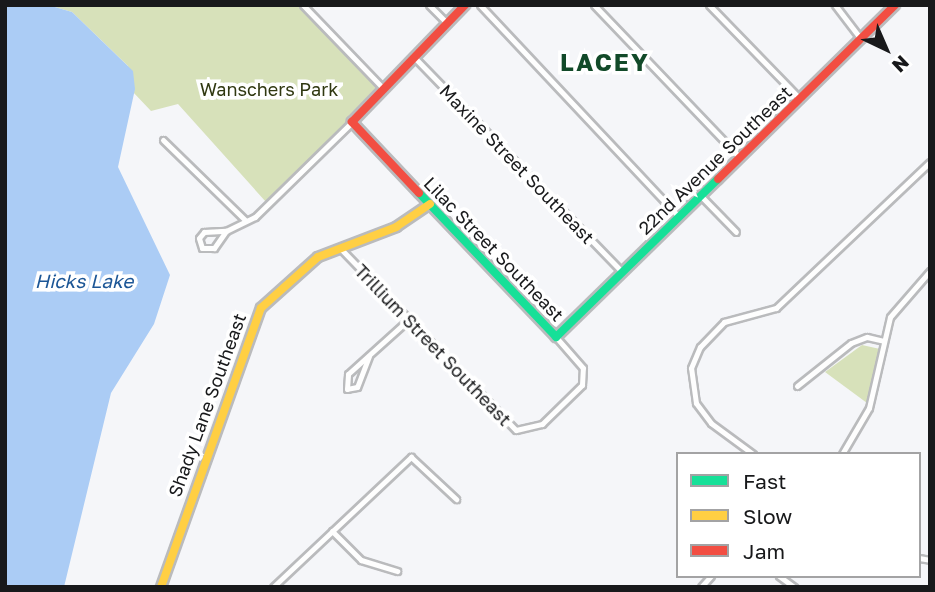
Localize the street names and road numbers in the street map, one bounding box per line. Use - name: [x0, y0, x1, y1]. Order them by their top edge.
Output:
- street label: Maxine Street Southeast: [435, 80, 599, 248]
- street label: 22nd Avenue Southeast: [634, 81, 796, 239]
- street label: Lilac Street Southeast: [420, 172, 568, 326]
- street label: Trillium Street Southeast: [350, 260, 516, 430]
- street label: Shady Lane Southeast: [164, 310, 250, 500]

